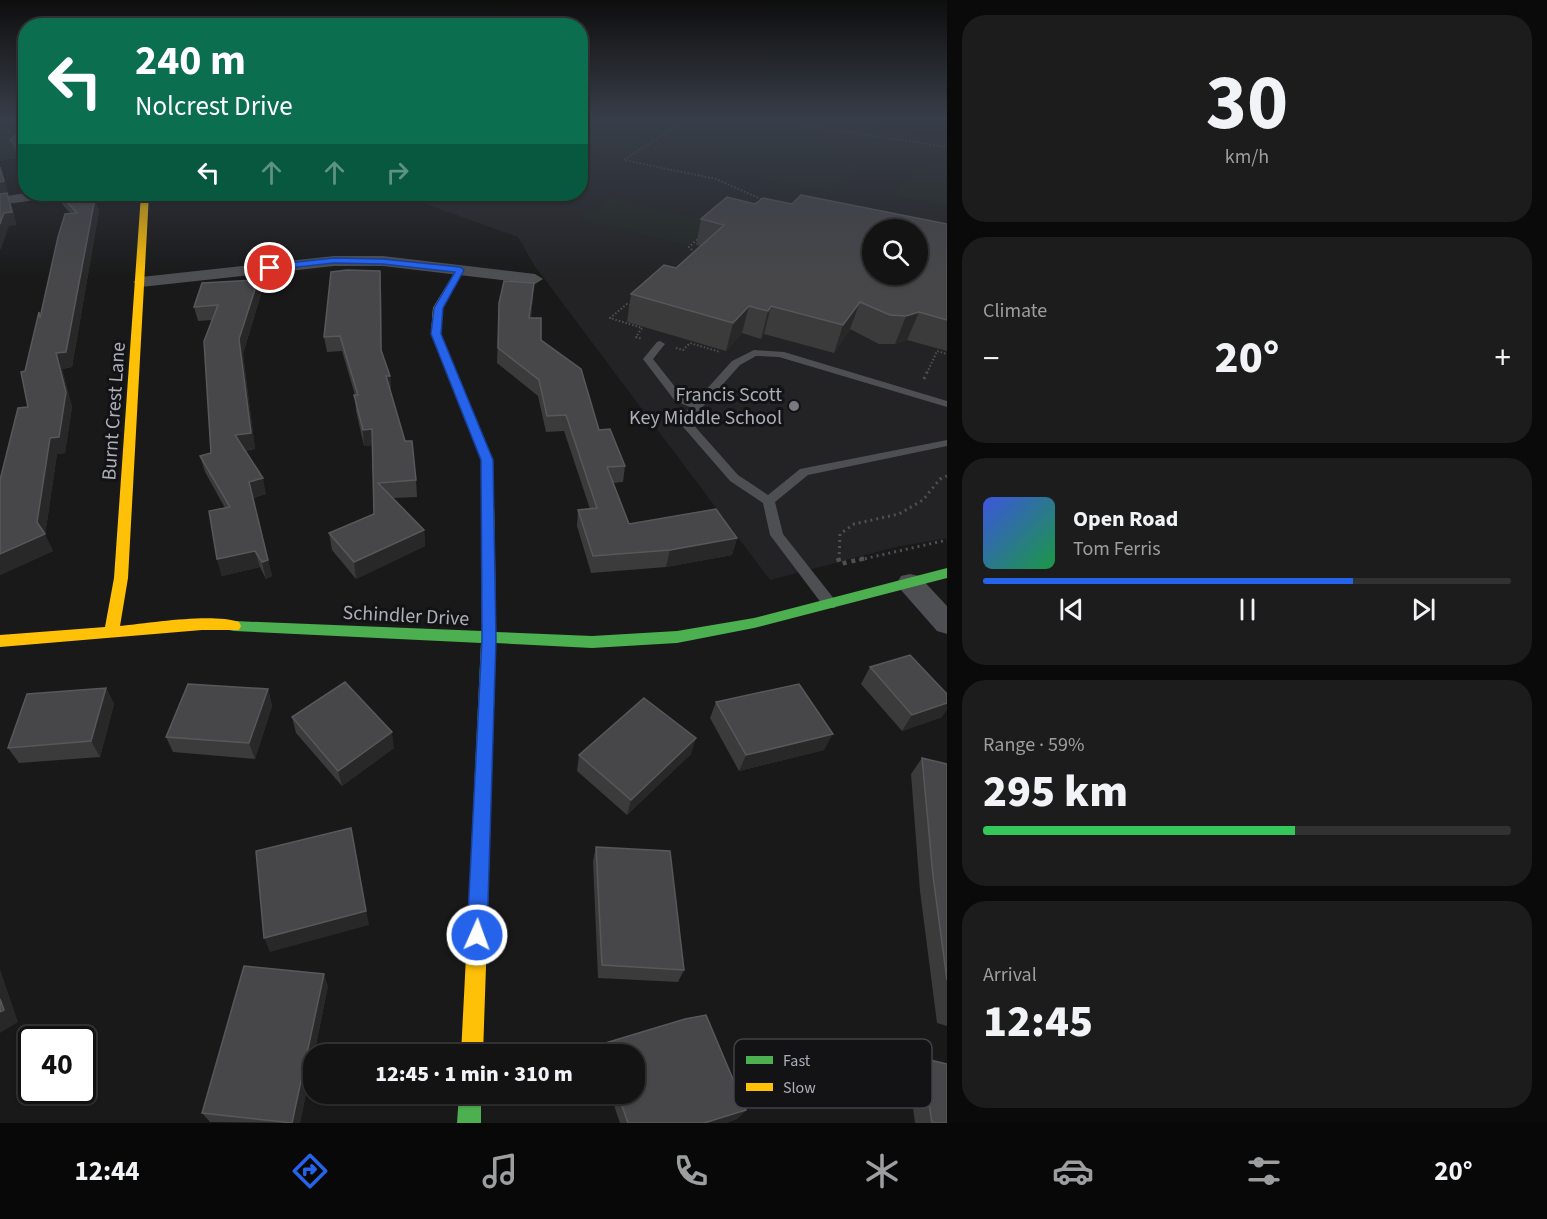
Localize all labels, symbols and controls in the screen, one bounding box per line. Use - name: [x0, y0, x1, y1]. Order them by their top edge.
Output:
- text: 240 m: [135, 31, 246, 91]
- icon: left: [36, 42, 114, 120]
- text: 30: [1206, 48, 1288, 159]
- text: Nolcrest Drive: [135, 87, 293, 126]
- text: km/h: [1225, 143, 1269, 171]
- icon: left: [192, 156, 225, 189]
- icon: ahead: [255, 156, 288, 189]
- icon: ahead: [318, 156, 351, 189]
- icon: right: [381, 156, 414, 189]
- map controls: [862, 219, 928, 285]
- button: search: [862, 219, 928, 285]
- pin: [244, 242, 295, 293]
- icon: arrive: [253, 251, 286, 284]
- text: Climate: [983, 297, 1047, 325]
- text: 20°: [1215, 326, 1279, 390]
- text: −: [983, 335, 999, 382]
- text: +: [1495, 335, 1511, 382]
- street label: Burnt Crest Lane: [95, 341, 133, 481]
- place label: Francis Scott Key Middle School: [629, 381, 782, 432]
- marker: Francis Scott Key Middle School: [787, 399, 801, 413]
- text: Open Road: [1073, 503, 1178, 535]
- text: Tom Ferris: [1073, 535, 1161, 563]
- icon: previous: [1055, 593, 1088, 626]
- icon: pause: [1231, 593, 1264, 626]
- icon: next: [1407, 593, 1440, 626]
- street label: Schindler Drive: [342, 599, 470, 633]
- text: Range · 59%: [983, 731, 1084, 759]
- text: 295 km: [983, 760, 1128, 824]
- position arrow: [445, 903, 509, 967]
- text: Arrival: [983, 961, 1037, 989]
- text: 12:45: [983, 990, 1093, 1054]
- speed limit sign: 40: [18, 1026, 96, 1104]
- legend: [734, 1039, 932, 1108]
- text: Fast: [783, 1050, 811, 1072]
- text: 12:45 · 1 min · 310 m: [375, 1058, 573, 1090]
- text: Slow: [783, 1077, 816, 1099]
- icon: directions: [289, 1150, 331, 1192]
- icon: music: [479, 1150, 521, 1192]
- icon: phone: [670, 1150, 712, 1192]
- icon: climate: [861, 1150, 903, 1192]
- icon: car: [1052, 1150, 1094, 1192]
- icon: filters: [1243, 1150, 1285, 1192]
- text: 12:44: [74, 1152, 140, 1191]
- text: 20°: [1434, 1152, 1473, 1191]

